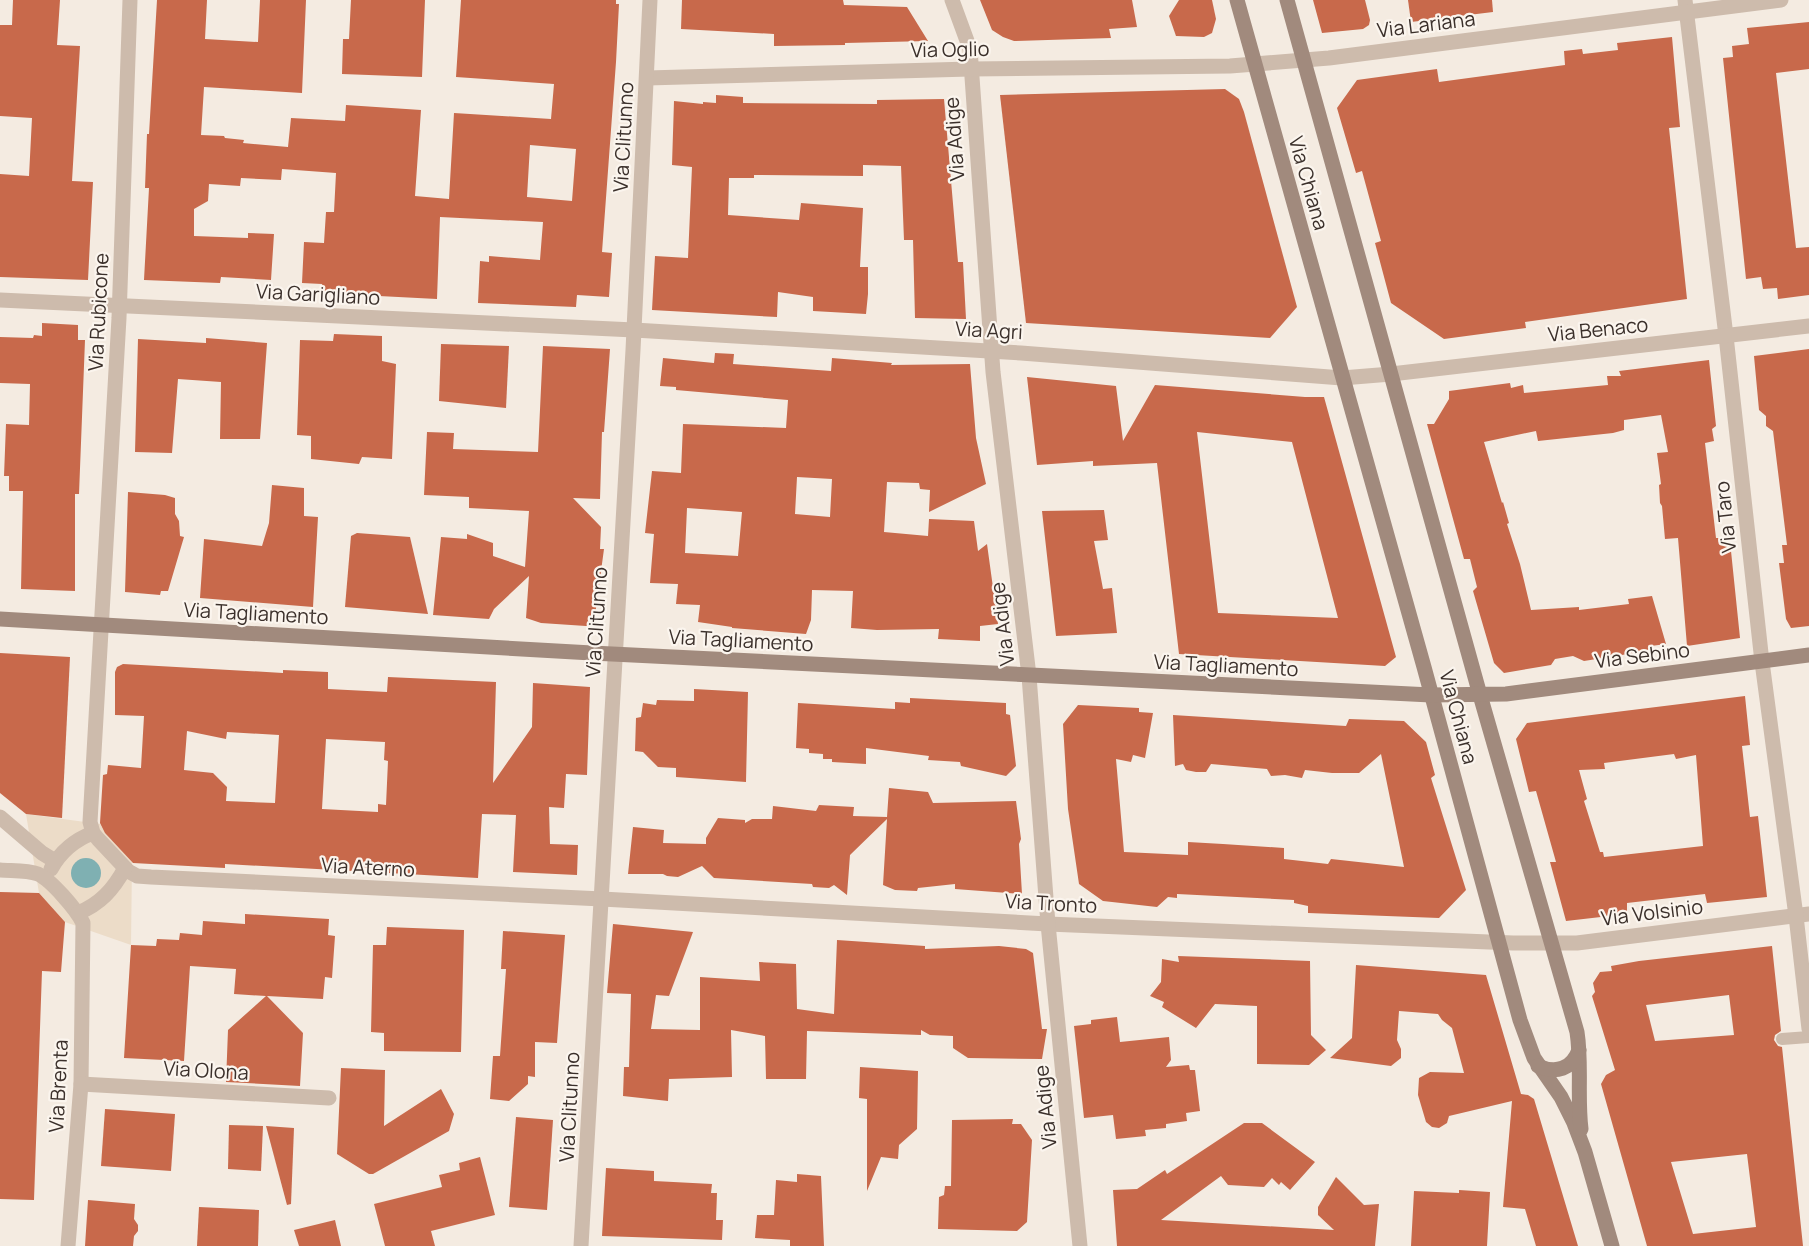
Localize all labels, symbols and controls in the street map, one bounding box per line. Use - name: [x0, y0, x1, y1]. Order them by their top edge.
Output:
- street label: Via Lariana: [1375, 5, 1477, 43]
- street label: Via Oglio: [910, 35, 990, 63]
- street label: Via Clitunno: [607, 81, 639, 193]
- street label: Via Adige: [938, 96, 970, 182]
- street label: Via Chiana: [1283, 133, 1335, 233]
- street label: Via Rubicone: [81, 252, 115, 372]
- street label: Via Garigliano: [255, 277, 381, 311]
- street label: Via Benaco: [1547, 310, 1650, 348]
- street label: Via Agri: [954, 315, 1024, 345]
- street label: Via Taro: [1708, 480, 1742, 554]
- street label: Via Clitunno: [579, 566, 613, 678]
- street label: Via Adige: [983, 581, 1021, 667]
- street label: Via Tagliamento: [183, 596, 329, 630]
- street label: Via Tagliamento: [668, 623, 814, 657]
- street label: Via Sebino: [1593, 636, 1691, 674]
- street label: Via Tagliamento: [1153, 648, 1299, 682]
- street label: Via Chiana: [1433, 667, 1485, 767]
- street label: Via Aterno: [320, 851, 416, 883]
- street label: Via Tronto: [1004, 887, 1098, 919]
- street label: Via Volsinio: [1600, 892, 1705, 932]
- street label: Via Brenta: [42, 1039, 74, 1133]
- street label: Via Clitunno: [553, 1051, 585, 1163]
- street label: Via Olona: [163, 1054, 249, 1086]
- street label: Via Adige: [1027, 1064, 1063, 1150]

